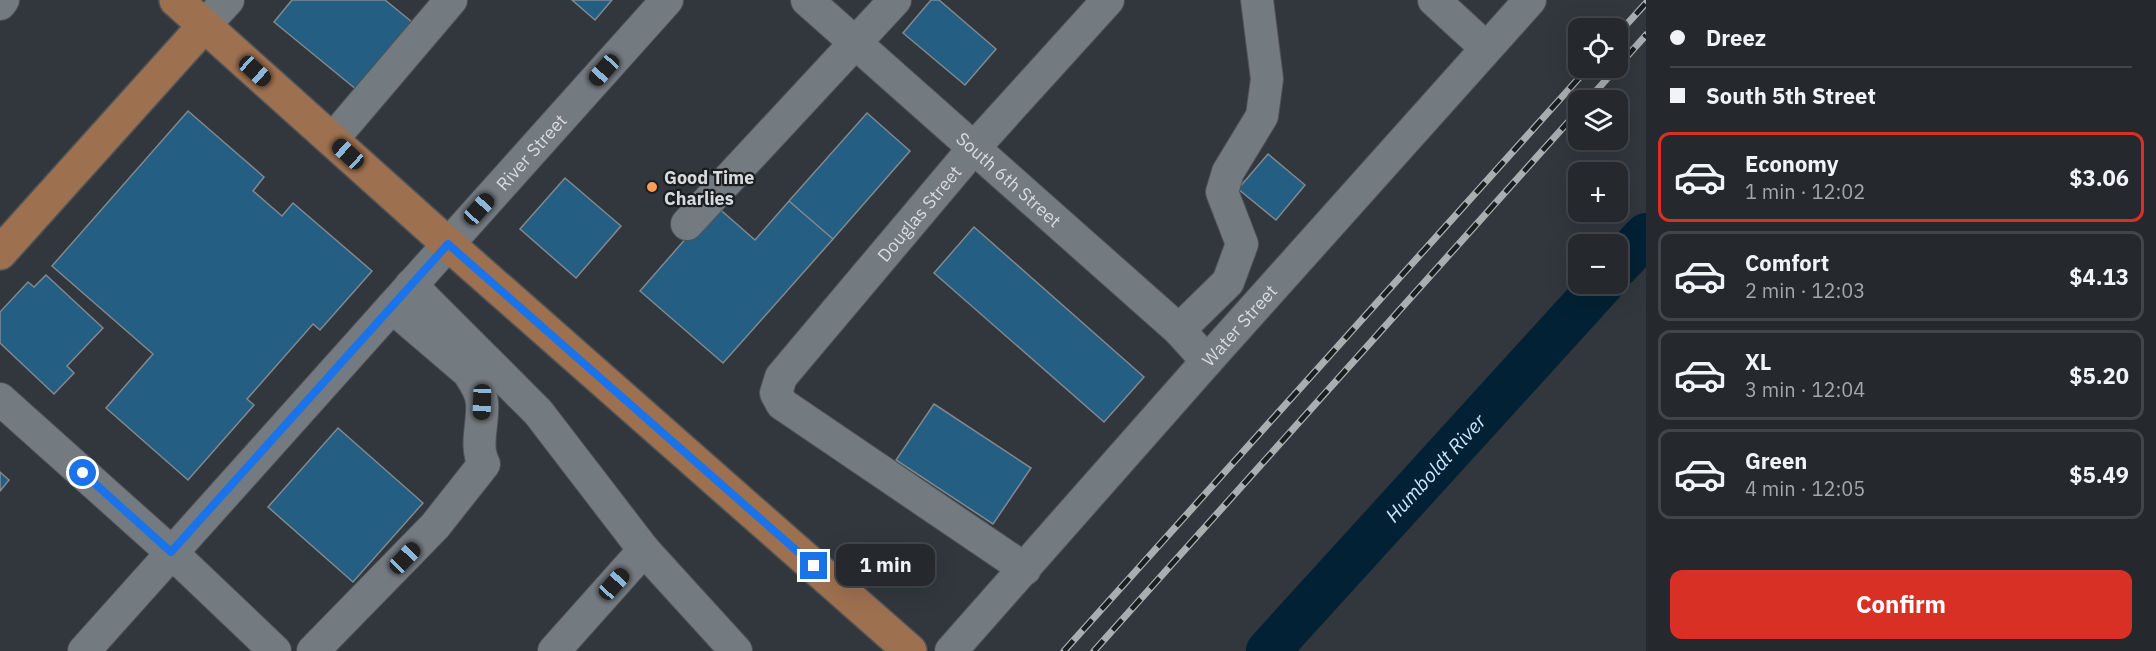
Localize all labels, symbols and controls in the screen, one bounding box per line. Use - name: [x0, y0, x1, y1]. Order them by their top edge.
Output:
- map controls: [1568, 18, 1628, 294]
- button: locate: [1568, 18, 1628, 78]
- text: Dreez: [1706, 23, 1766, 52]
- car: [585, 51, 623, 89]
- car: [236, 52, 274, 90]
- text: South 5th Street: [1706, 81, 1876, 110]
- button: layers: [1568, 90, 1628, 150]
- street label: River Street: [491, 109, 571, 195]
- street label: South 6th Street: [952, 127, 1066, 232]
- car: [329, 135, 367, 173]
- text: Economy: [1745, 149, 1839, 178]
- icon: car: [1673, 150, 1727, 204]
- street label: Douglas Street: [872, 160, 966, 266]
- button: +: [1568, 162, 1628, 222]
- text: $3.06: [2069, 163, 2129, 192]
- place label: Good Time Charlies: [664, 166, 754, 210]
- text: 1 min · 12:02: [1745, 178, 1865, 205]
- marker: Good Time Charlies: [645, 180, 659, 194]
- car: [460, 190, 498, 228]
- button: −: [1568, 234, 1628, 294]
- text: Comfort: [1745, 248, 1829, 277]
- icon: car: [1673, 249, 1727, 303]
- text: $4.13: [2069, 262, 2129, 291]
- text: 2 min · 12:03: [1745, 277, 1865, 304]
- street label: Water Street: [1197, 279, 1282, 371]
- text: XL: [1745, 347, 1771, 376]
- icon: car: [1673, 348, 1727, 402]
- text: $5.20: [2069, 361, 2129, 390]
- text: 3 min · 12:04: [1745, 376, 1865, 403]
- car: [472, 384, 492, 420]
- water label: Humboldt River: [1379, 407, 1492, 527]
- text: Green: [1745, 446, 1807, 475]
- icon: car: [1673, 447, 1727, 501]
- route start: [69, 459, 96, 486]
- text: $5.49: [2069, 460, 2129, 489]
- text: 4 min · 12:05: [1745, 475, 1865, 502]
- car: [386, 539, 424, 577]
- callout: 1 min: [835, 545, 934, 587]
- text: 1 min: [859, 551, 912, 578]
- route end: [800, 552, 827, 579]
- car: [595, 565, 633, 603]
- button: Confirm: [1670, 570, 2132, 639]

